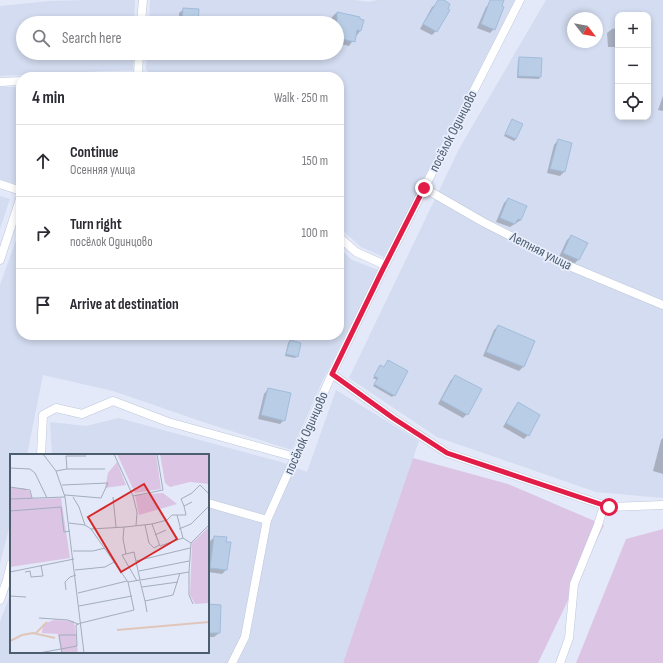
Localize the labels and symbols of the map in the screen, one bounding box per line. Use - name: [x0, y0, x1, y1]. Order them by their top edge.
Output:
- north arrow: [567, 12, 603, 48]
- street label: посёлок Одинцово: [425, 87, 481, 175]
- route end: [415, 179, 433, 197]
- street label: Летняя улица: [506, 228, 575, 274]
- street label: посёлок Одинцово: [280, 389, 332, 477]
- inset map: [10, 454, 209, 653]
- route start: [600, 498, 618, 516]

